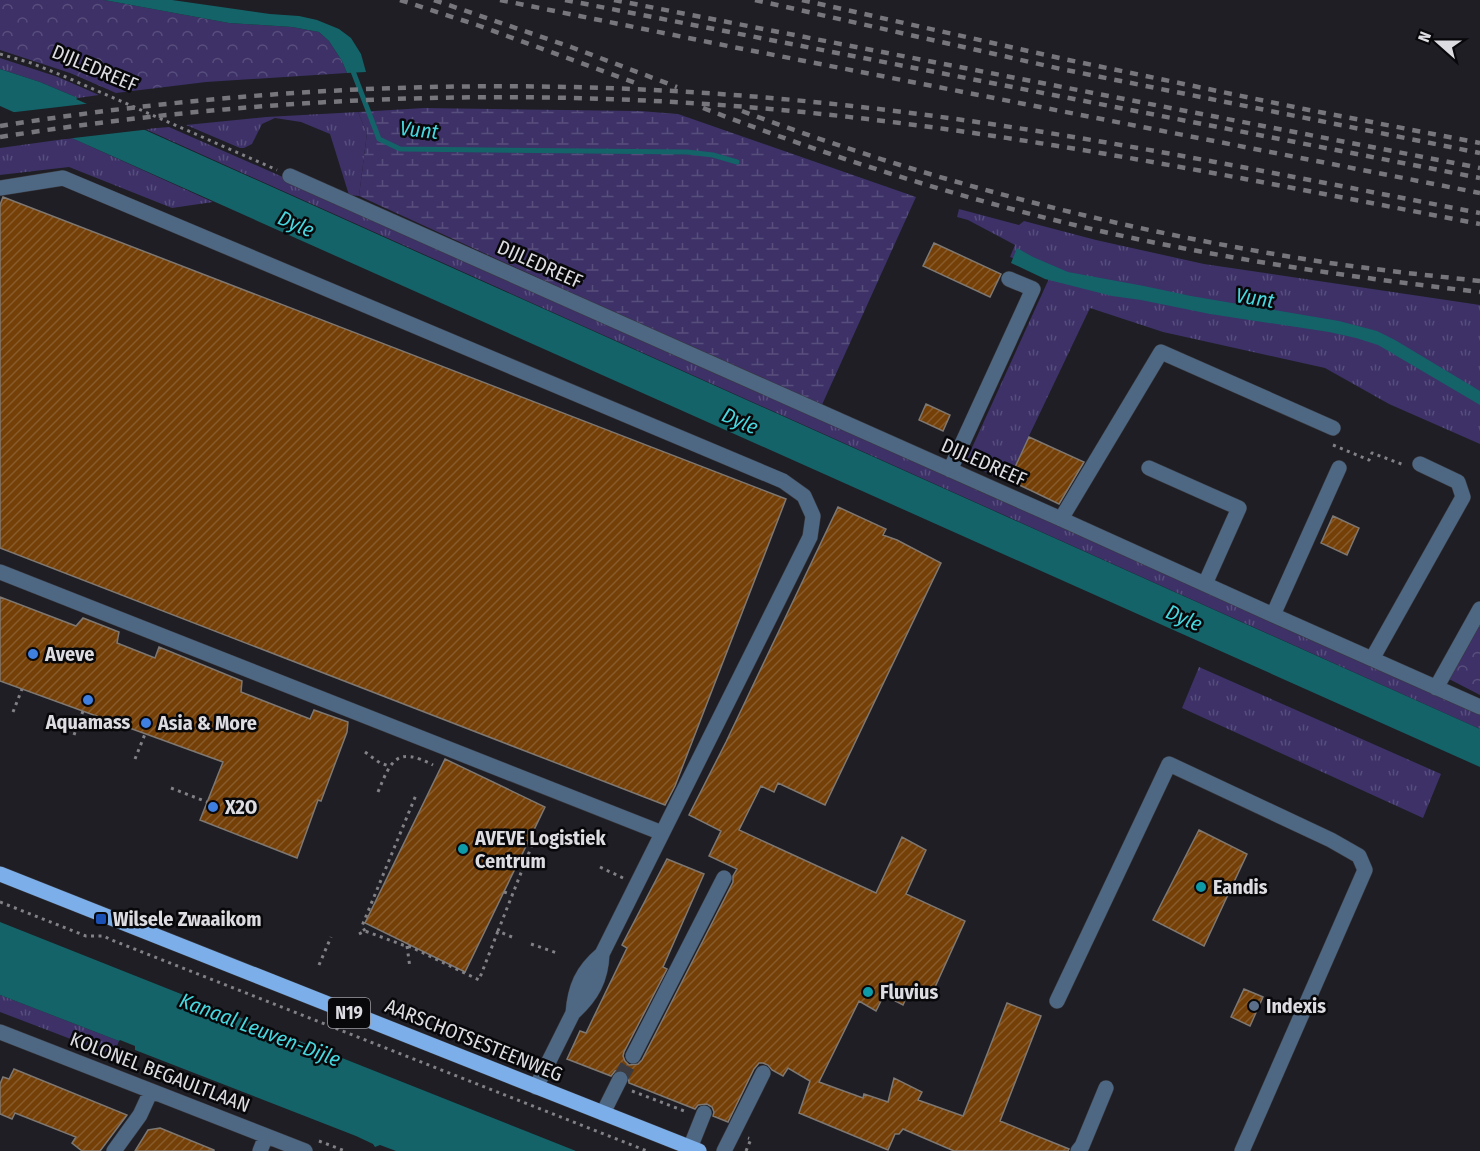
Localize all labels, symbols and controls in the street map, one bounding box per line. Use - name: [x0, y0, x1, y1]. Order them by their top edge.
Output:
- north arrow: [1408, 12, 1468, 72]
- text: N: [1414, 29, 1435, 45]
- street label: DIJLEDREEF: [49, 39, 142, 97]
- water label: Vunt: [398, 115, 440, 145]
- water label: Dyle: [274, 205, 318, 243]
- street label: DIJLEDREEF: [494, 235, 586, 293]
- water label: Vunt: [1234, 282, 1276, 314]
- water label: Dyle: [718, 402, 762, 440]
- street label: DIJLEDREEF: [938, 433, 1030, 491]
- water label: Dyle: [1162, 599, 1206, 637]
- place label: Aveve: [44, 642, 94, 666]
- marker: Aveve: [26, 647, 40, 661]
- marker: Aquamass: [81, 693, 95, 707]
- place label: Aquamass: [45, 710, 131, 734]
- place label: Asia & More: [157, 711, 257, 735]
- marker: Asia & More: [139, 716, 153, 730]
- place label: X2O: [224, 795, 257, 819]
- marker: X2O: [206, 800, 220, 814]
- place label: AVEVE Logistiek Centrum: [474, 826, 606, 873]
- marker: AVEVE Logistiek Centrum: [456, 842, 470, 856]
- place label: Eandis: [1213, 875, 1268, 899]
- marker: Eandis: [1194, 880, 1208, 894]
- place label: Wilsele Zwaaikom: [113, 907, 262, 931]
- marker: Wilsele Zwaaikom: [94, 912, 108, 926]
- place label: Fluvius: [880, 980, 938, 1004]
- marker: Fluvius: [861, 985, 875, 999]
- water label: Kanaal Leuven-Dijle: [176, 987, 344, 1073]
- street label: AARSCHOTSESTEENWEG: [382, 993, 566, 1087]
- place label: Indexis: [1266, 994, 1326, 1018]
- road number: N19: [328, 998, 370, 1028]
- marker: Indexis: [1247, 999, 1261, 1013]
- street label: KOLONEL BEGAULTLAAN: [67, 1027, 253, 1117]

